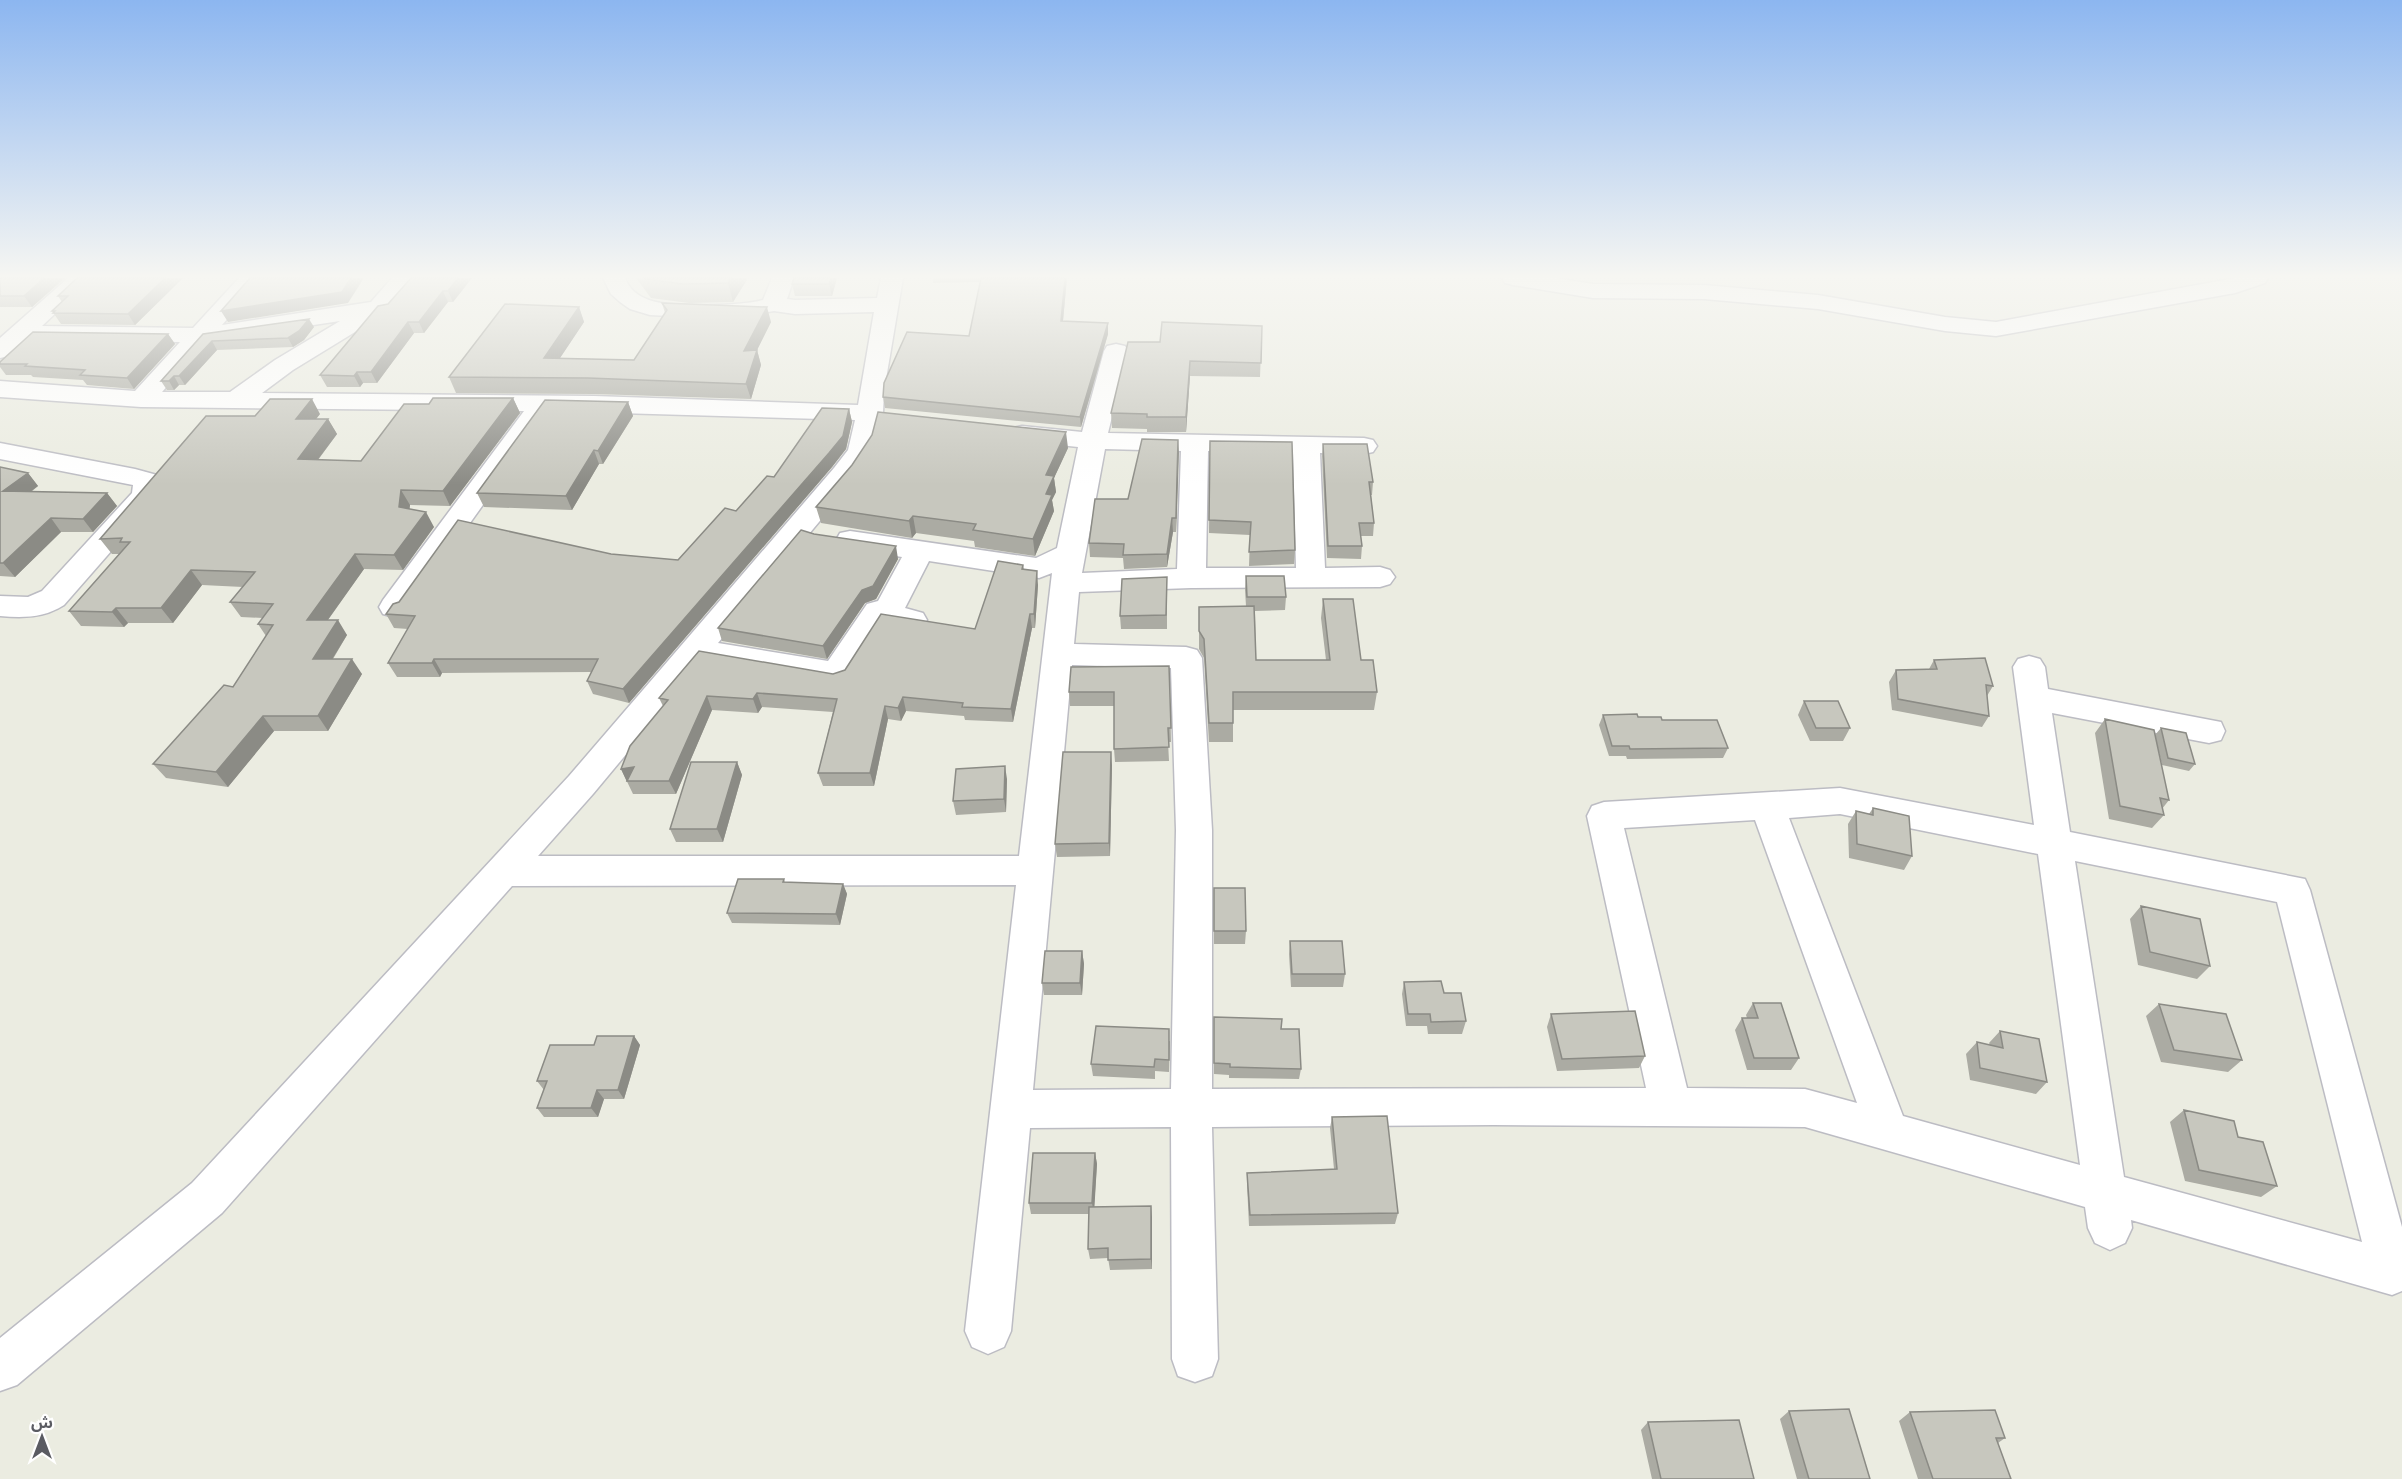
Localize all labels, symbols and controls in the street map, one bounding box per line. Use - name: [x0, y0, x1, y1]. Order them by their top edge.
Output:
- north arrow: [12, 1407, 72, 1467]
- text: ش: [31, 1410, 53, 1434]

